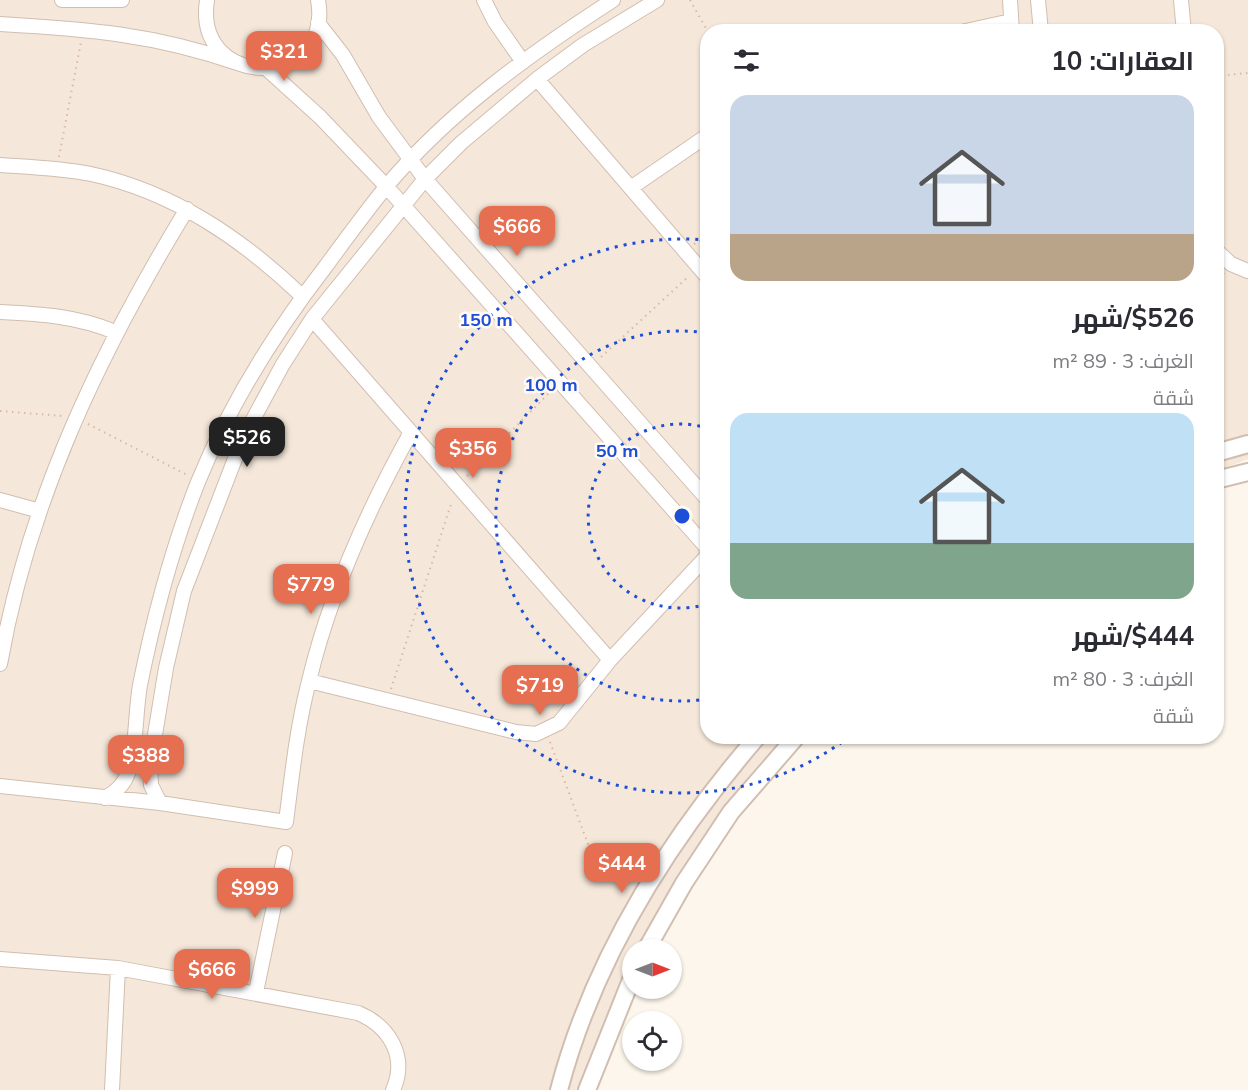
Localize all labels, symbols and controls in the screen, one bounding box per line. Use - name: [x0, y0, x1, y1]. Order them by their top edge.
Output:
- pin: $321: [248, 31, 320, 82]
- text: $321: [260, 38, 308, 63]
- icon: filters: [730, 44, 763, 77]
- text: العقارات: 10: [1051, 44, 1194, 77]
- icon: home: [908, 134, 1016, 242]
- pin: $666: [481, 206, 553, 257]
- text: $666: [493, 213, 541, 238]
- text: $526/شهر: [1073, 301, 1194, 334]
- text: 150 m: [459, 308, 513, 331]
- text: الغرف: 3 · 89 m²: [1052, 348, 1194, 373]
- text: 100 m: [524, 373, 578, 396]
- text: شقة: [1153, 385, 1194, 410]
- pin: $526: [211, 417, 283, 468]
- text: $526: [223, 424, 271, 449]
- pin: $356: [437, 428, 509, 479]
- text: $356: [449, 435, 497, 460]
- text: 50 m: [596, 439, 638, 462]
- icon: home: [908, 452, 1016, 560]
- centre of rings: [672, 506, 692, 526]
- pin: $779: [275, 564, 347, 615]
- text: $779: [287, 571, 335, 596]
- text: $444/شهر: [1073, 619, 1194, 652]
- pin: $719: [504, 665, 576, 716]
- text: الغرف: 3 · 80 m²: [1052, 666, 1194, 691]
- text: $719: [516, 672, 564, 697]
- text: شقة: [1153, 703, 1194, 728]
- pin: $388: [110, 735, 182, 786]
- text: $388: [122, 742, 170, 767]
- pin: $444: [586, 843, 658, 894]
- text: $444: [598, 850, 646, 875]
- pin: $999: [219, 868, 291, 919]
- text: $999: [231, 875, 279, 900]
- north arrow: [622, 939, 682, 999]
- map controls: [622, 939, 682, 1071]
- pin: $666: [176, 949, 248, 1000]
- text: $666: [188, 956, 236, 981]
- button: locate: [622, 1011, 682, 1071]

